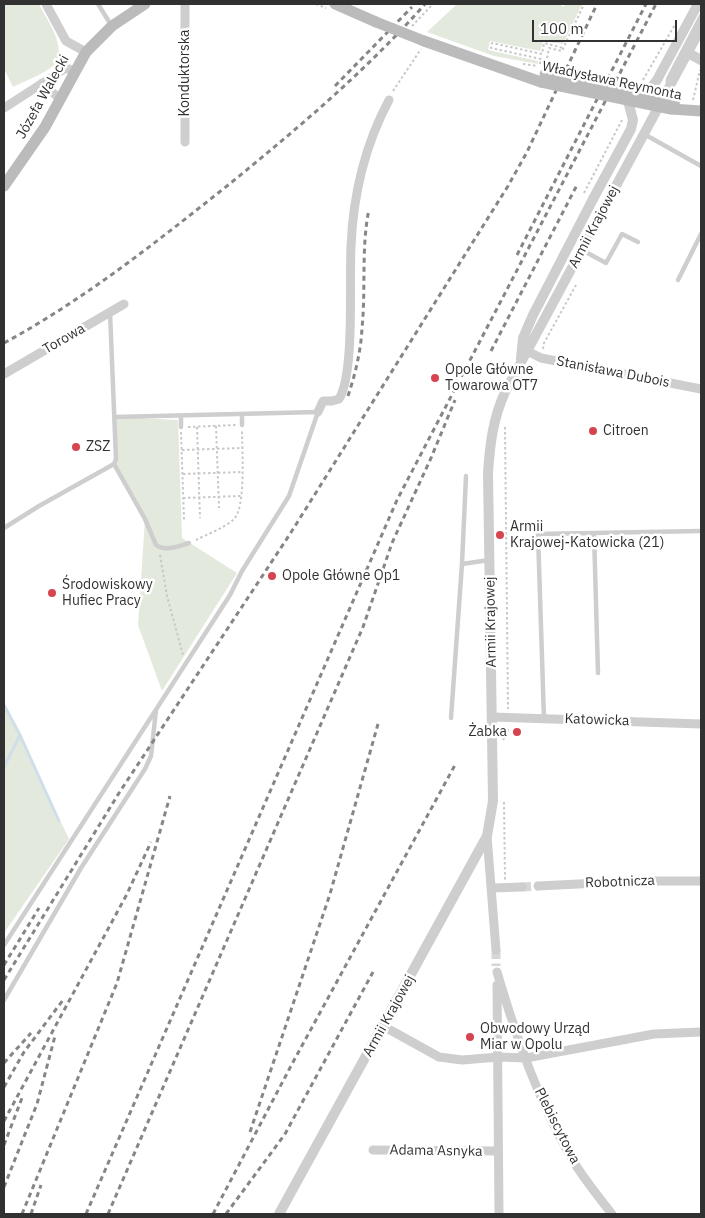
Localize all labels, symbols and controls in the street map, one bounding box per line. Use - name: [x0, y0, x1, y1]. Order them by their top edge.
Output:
- scale bar: [535, 10, 680, 42]
- text: 100 m: [540, 19, 584, 38]
- street label: Konduktorska: [177, 29, 193, 117]
- street label: Józefa Walecki: [13, 52, 73, 142]
- street label: Władysława Reymonta: [541, 58, 683, 104]
- street label: Armii Krajowej: [565, 183, 623, 271]
- street label: Torowa: [40, 320, 88, 358]
- street label: Stanisława Dubois: [555, 353, 671, 391]
- place label: Opole Główne Towarowa OT7: [445, 362, 538, 394]
- marker: Opole Główne Towarowa OT7: [429, 372, 441, 384]
- place label: Citroen: [603, 423, 649, 439]
- marker: Citroen: [587, 425, 599, 437]
- place label: ZSZ: [86, 439, 110, 455]
- marker: ZSZ: [70, 441, 82, 453]
- place label: Armii Krajowej-Katowicka (21): [510, 519, 664, 552]
- marker: Armii Krajowej-Katowicka (21): [494, 529, 506, 541]
- place label: Opole Główne Op1: [282, 568, 400, 584]
- marker: Opole Główne Op1: [266, 570, 278, 582]
- street label: Armii Krajowej: [482, 576, 500, 668]
- place label: Środowiskowy Hufiec Pracy: [62, 577, 153, 610]
- marker: Środowiskowy Hufiec Pracy: [46, 587, 58, 599]
- street label: Katowicka: [564, 710, 630, 730]
- place label: Żabka: [469, 724, 507, 740]
- marker: Żabka: [511, 726, 523, 738]
- street label: Robotnicza: [585, 872, 655, 892]
- street label: Armii Krajowej: [360, 972, 418, 1060]
- place label: Obwodowy Urząd Miar w Opolu: [480, 1021, 590, 1054]
- marker: Obwodowy Urząd Miar w Opolu: [464, 1031, 476, 1043]
- street label: Plebiscytowa: [531, 1085, 583, 1167]
- street label: Adama Asnyka: [389, 1142, 483, 1160]

